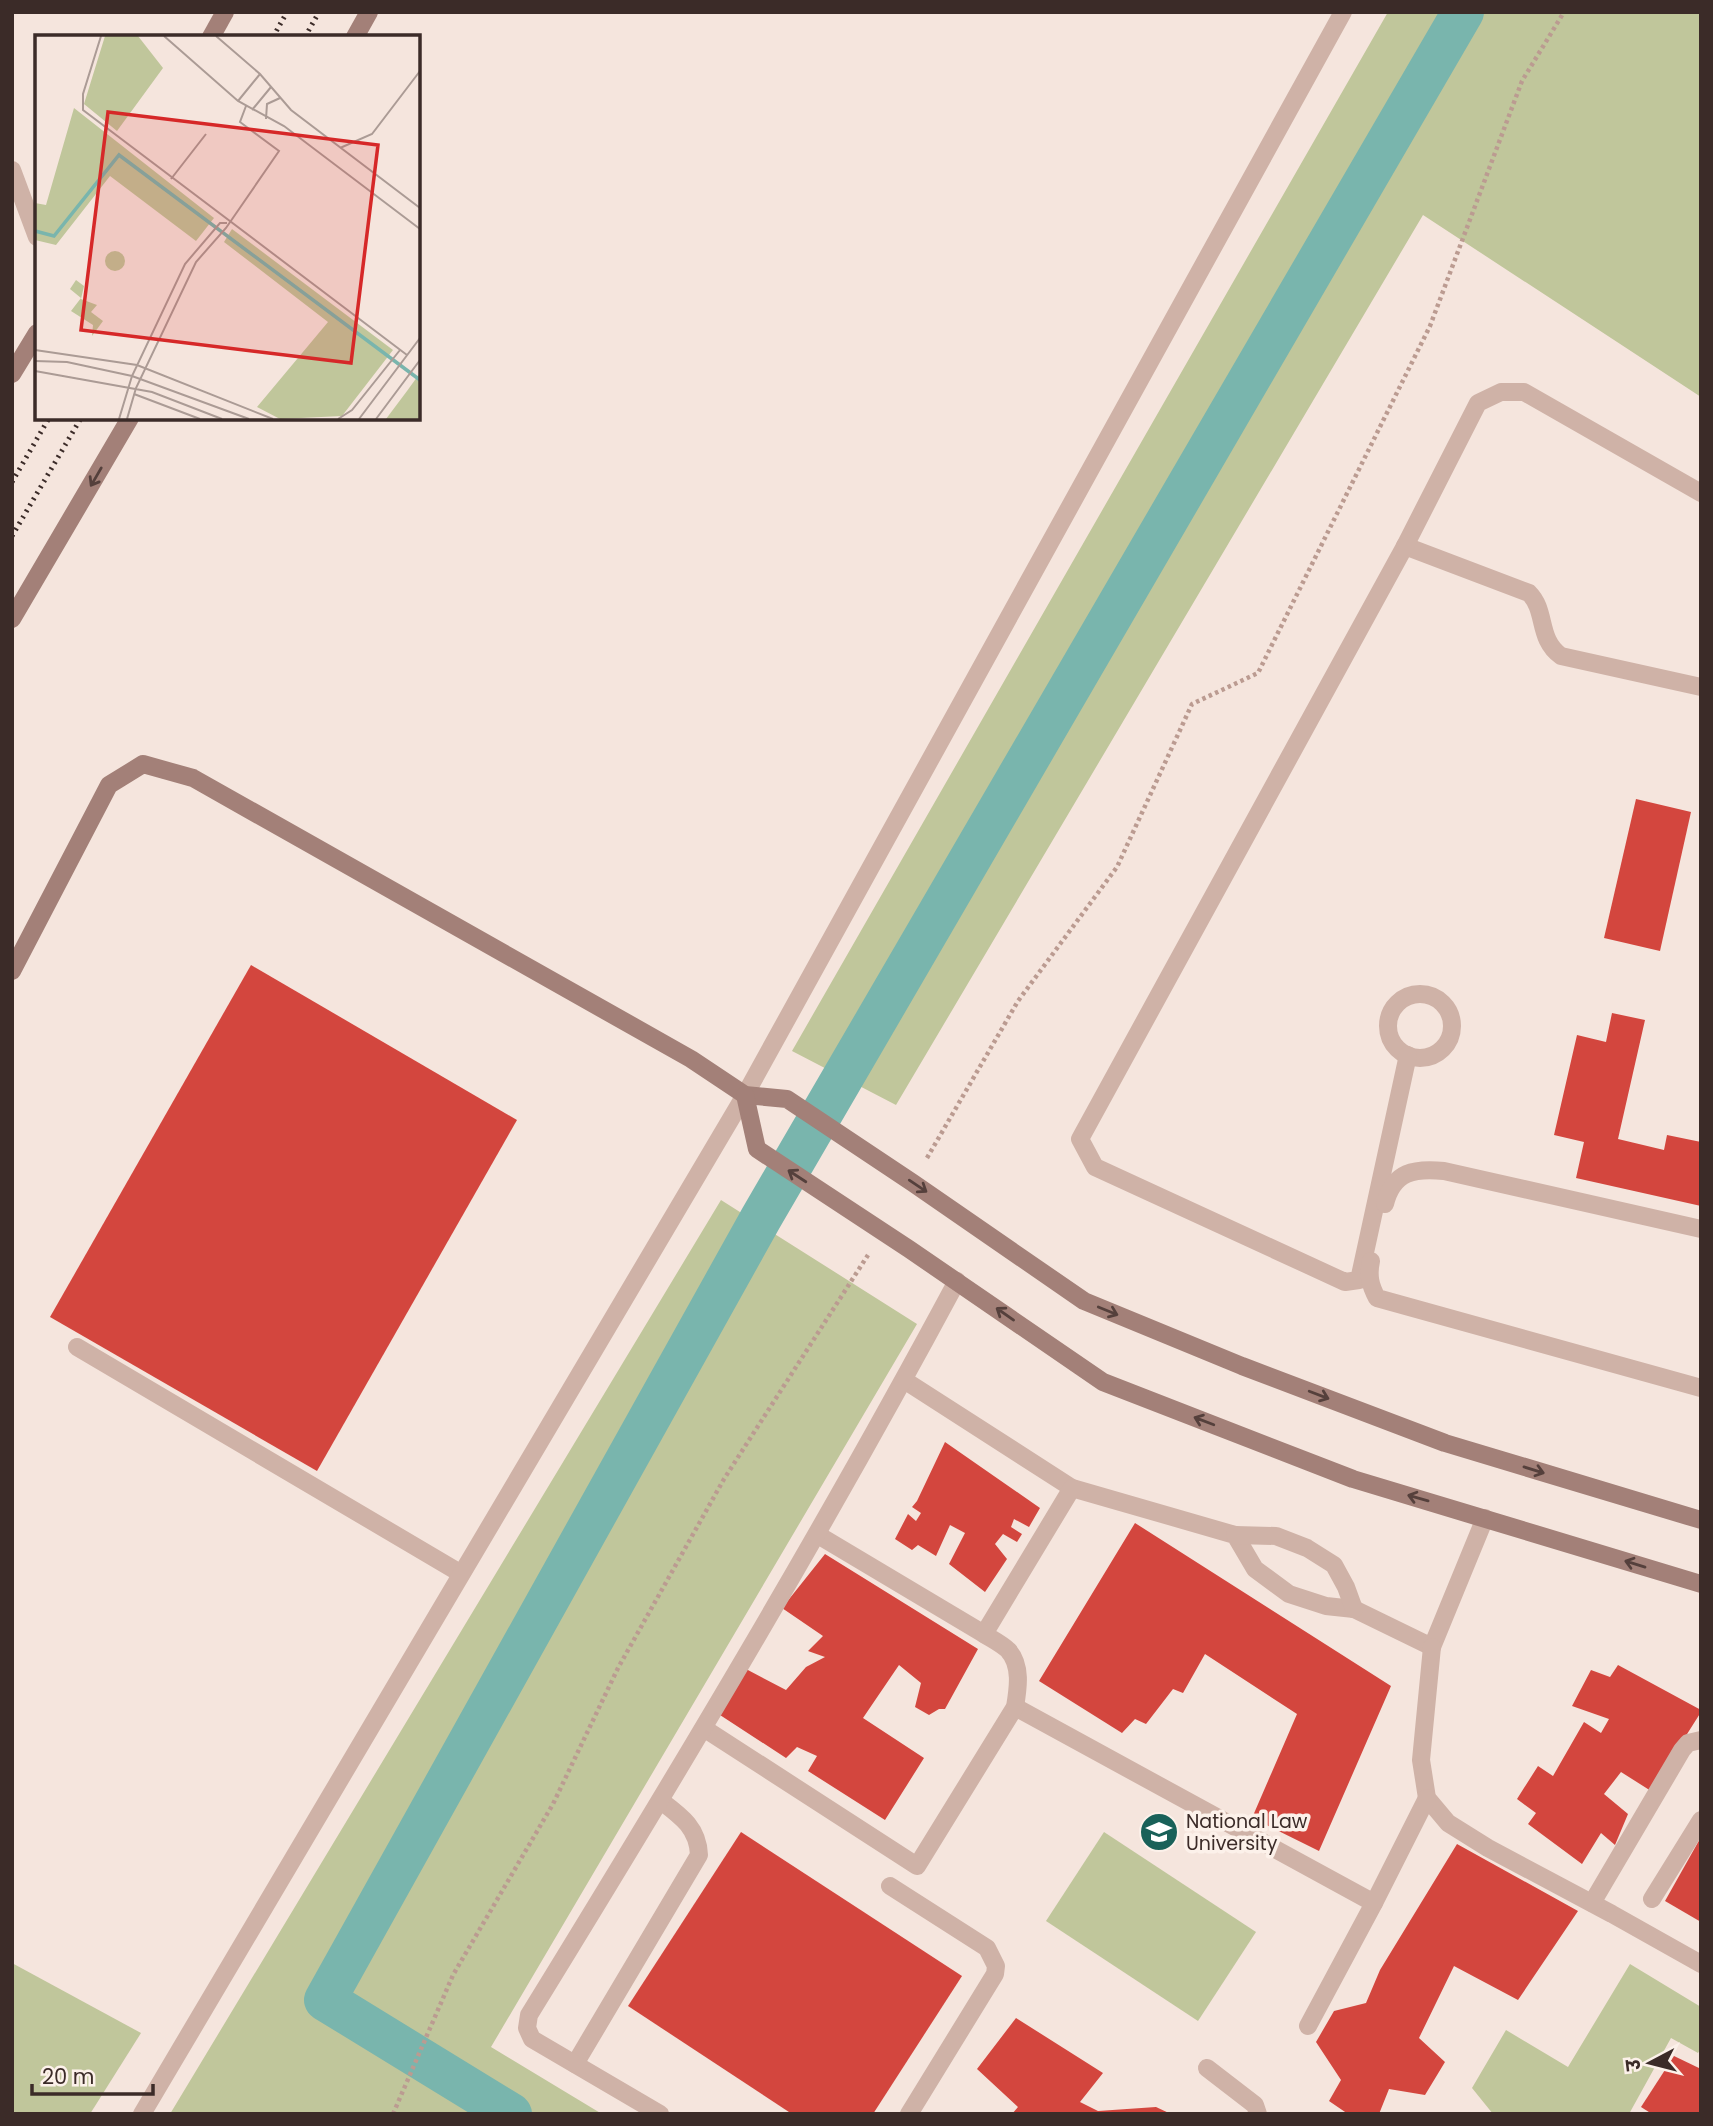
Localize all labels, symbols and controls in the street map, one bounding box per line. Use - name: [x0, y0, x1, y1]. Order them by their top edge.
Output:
- inset map: [35, 35, 420, 420]
- one-way arrow: [89, 467, 103, 487]
- one-way arrow: [788, 1169, 808, 1183]
- one-way arrow: [908, 1179, 927, 1193]
- one-way arrow: [1096, 1305, 1118, 1318]
- one-way arrow: [996, 1307, 1015, 1321]
- one-way arrow: [1307, 1390, 1329, 1403]
- one-way arrow: [1193, 1414, 1215, 1427]
- one-way arrow: [1522, 1464, 1544, 1477]
- one-way arrow: [1407, 1491, 1429, 1504]
- one-way arrow: [1625, 1556, 1647, 1569]
- place label: National Law University: [1186, 1808, 1308, 1857]
- school or university icon: National Law University: [1138, 1811, 1180, 1853]
- north arrow: [1615, 2028, 1685, 2098]
- scale bar: [32, 2052, 152, 2096]
- text: उ: [1619, 2057, 1648, 2073]
- text: 20 m: [42, 2062, 95, 2091]

